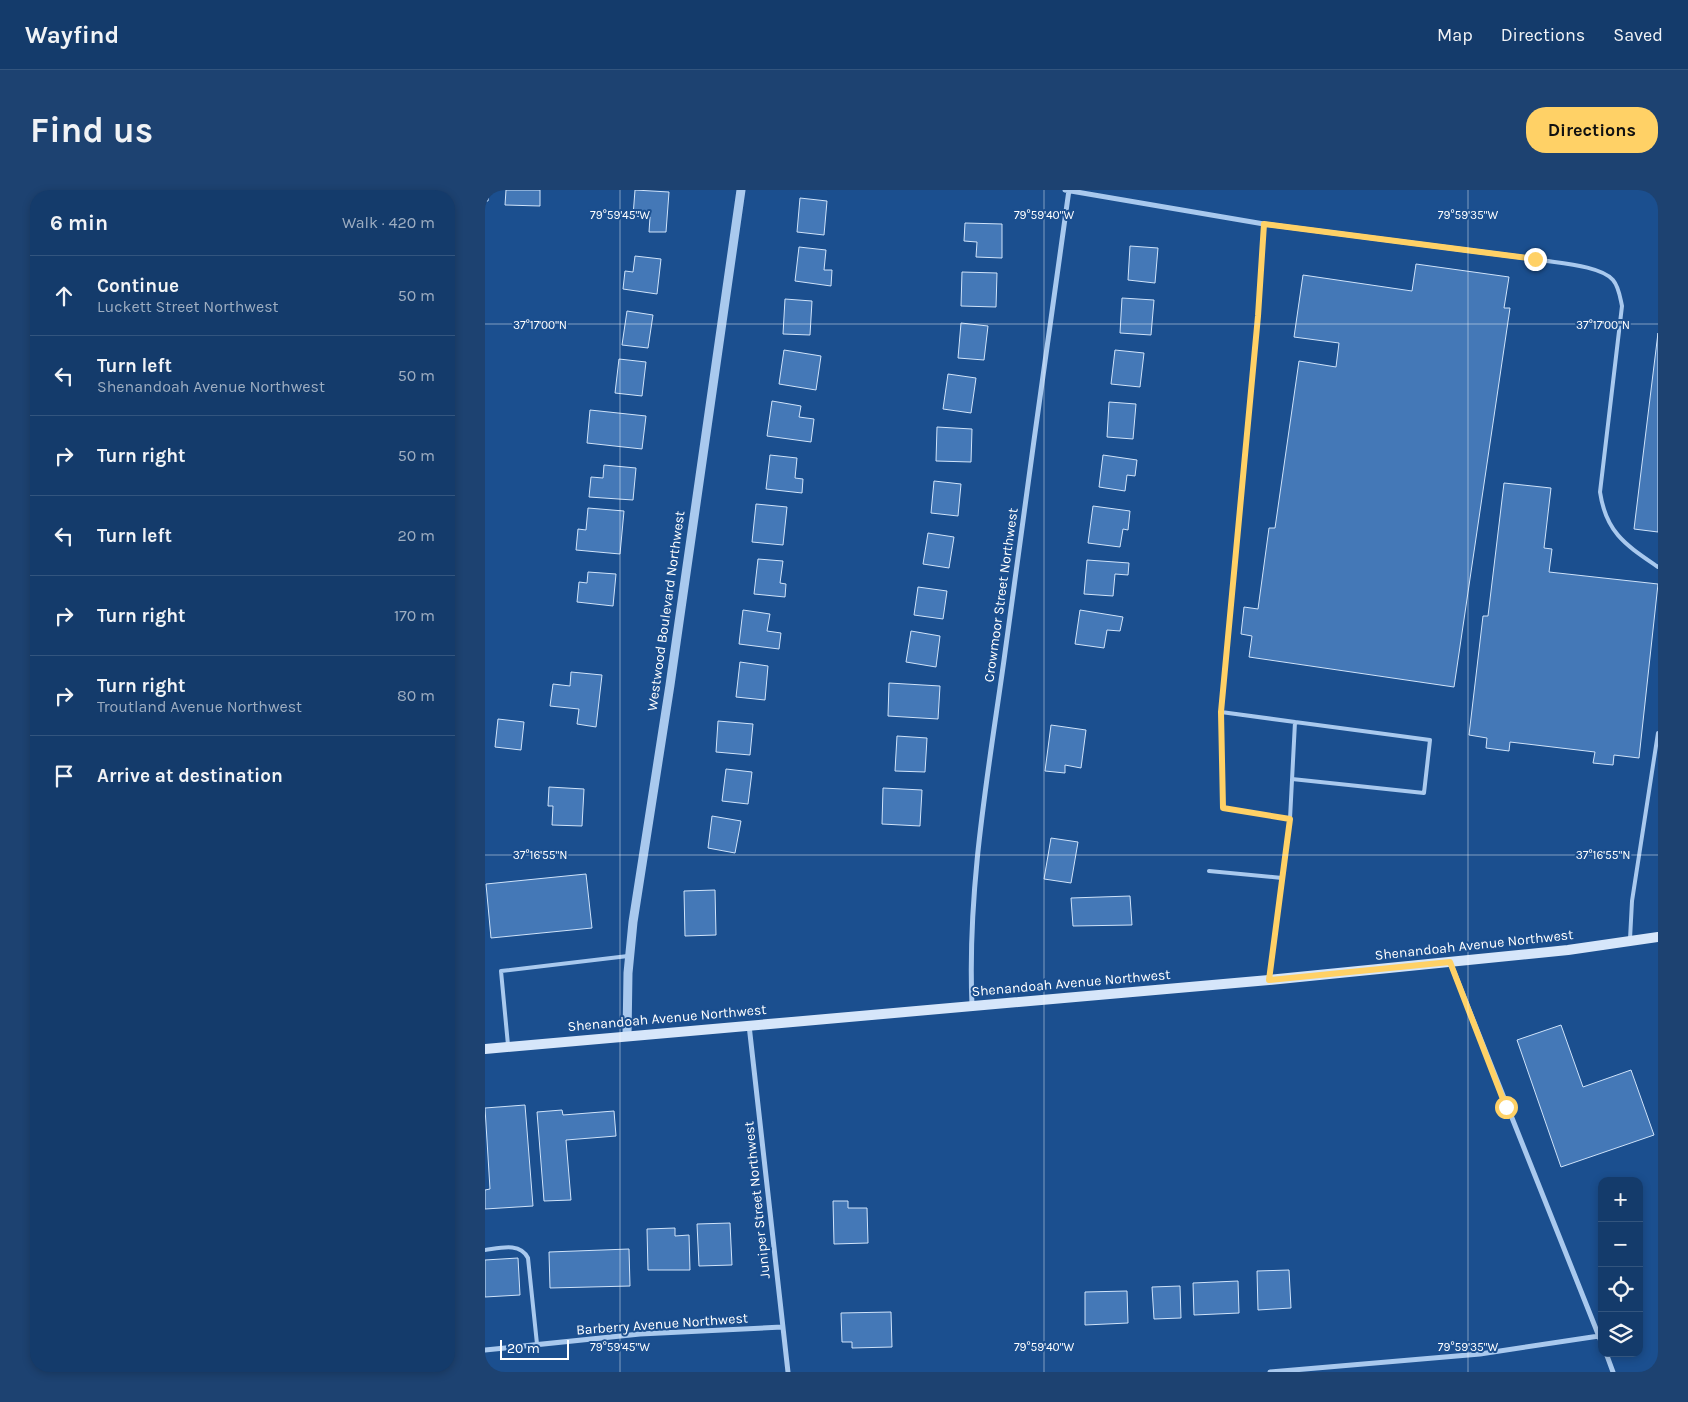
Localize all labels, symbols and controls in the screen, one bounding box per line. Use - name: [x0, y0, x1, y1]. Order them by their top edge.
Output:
- text: Wayfind: [25, 21, 119, 49]
- text: Map: [1437, 24, 1473, 46]
- text: Directions: [1501, 24, 1585, 46]
- text: Saved: [1613, 24, 1663, 46]
- button: Directions: [1526, 107, 1658, 153]
- text: Find us: [30, 110, 153, 151]
- text: 79°59'45"W: [590, 208, 650, 222]
- text: 79°59'40"W: [1014, 208, 1074, 222]
- text: 79°59'35"W: [1438, 208, 1498, 222]
- text: 6 min: [50, 211, 108, 235]
- text: Walk · 420 m: [342, 213, 435, 232]
- route end: [1524, 248, 1547, 271]
- text: Continue: [97, 275, 179, 297]
- icon: ahead: [50, 282, 78, 310]
- text: 50 m: [398, 286, 435, 305]
- text: Luckett Street Northwest: [97, 297, 279, 316]
- text: 37°17'00"N: [513, 318, 567, 332]
- text: 37°17'00"N: [1576, 318, 1630, 332]
- text: Turn left: [97, 355, 172, 377]
- icon: left: [50, 362, 78, 390]
- text: 50 m: [398, 366, 435, 385]
- text: Shenandoah Avenue Northwest: [97, 377, 325, 396]
- icon: right: [50, 442, 78, 470]
- text: Turn right: [97, 445, 186, 467]
- text: 50 m: [398, 446, 435, 465]
- street label: Crowmoor Street Northwest: [980, 507, 1022, 683]
- street label: Westwood Boulevard Northwest: [644, 510, 688, 712]
- icon: left: [50, 522, 78, 550]
- text: Turn left: [97, 525, 172, 547]
- text: 20 m: [397, 526, 435, 545]
- icon: right: [50, 602, 78, 630]
- text: Turn right: [97, 605, 186, 627]
- text: 170 m: [394, 606, 435, 625]
- text: Turn right: [97, 675, 186, 697]
- icon: right: [50, 682, 78, 710]
- text: 80 m: [397, 686, 435, 705]
- text: Troutland Avenue Northwest: [97, 697, 302, 716]
- icon: arrive: [50, 762, 78, 790]
- text: Arrive at destination: [97, 765, 283, 787]
- text: 37°16'55"N: [513, 848, 567, 862]
- text: 37°16'55"N: [1576, 848, 1630, 862]
- street label: Shenandoah Avenue Northwest: [1374, 926, 1574, 964]
- street label: Shenandoah Avenue Northwest: [971, 966, 1171, 1000]
- street label: Shenandoah Avenue Northwest: [567, 1001, 767, 1035]
- route start: [1495, 1096, 1518, 1119]
- street label: Juniper Street Northwest: [740, 1120, 774, 1280]
- map controls: [1598, 1177, 1643, 1357]
- button: +: [1598, 1177, 1643, 1222]
- button: −: [1598, 1222, 1643, 1267]
- button: locate: [1598, 1267, 1643, 1312]
- street label: Barberry Avenue Northwest: [575, 1310, 749, 1338]
- button: layers: [1598, 1312, 1643, 1357]
- scale bar: [500, 1337, 569, 1360]
- text: 20 m: [507, 1340, 540, 1357]
- text: 79°59'45"W: [590, 1340, 650, 1354]
- text: 79°59'40"W: [1014, 1340, 1074, 1354]
- text: 79°59'35"W: [1438, 1340, 1498, 1354]

